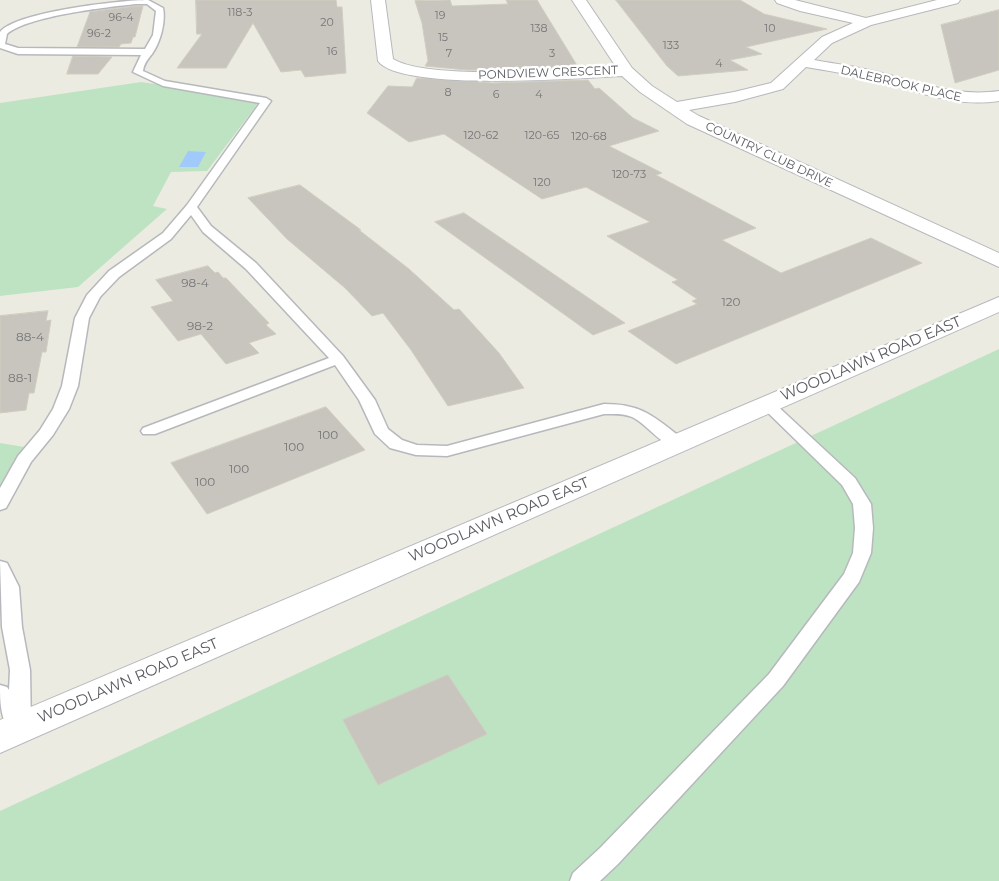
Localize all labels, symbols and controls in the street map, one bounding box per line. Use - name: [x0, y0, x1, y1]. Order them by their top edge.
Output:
- house number: 118-3: [227, 6, 253, 20]
- house number: 19: [435, 9, 445, 23]
- house number: 96-4: [108, 11, 134, 25]
- house number: 20: [320, 16, 334, 30]
- house number: 138: [530, 22, 548, 36]
- house number: 10: [764, 22, 776, 36]
- house number: 96-2: [87, 27, 111, 41]
- house number: 15: [438, 31, 448, 45]
- house number: 133: [663, 39, 679, 53]
- house number: 16: [327, 45, 337, 59]
- house number: 7: [446, 47, 452, 61]
- house number: 3: [549, 47, 555, 61]
- house number: 4: [715, 57, 723, 71]
- street label: PONDVIEW CRESCENT: [478, 63, 618, 83]
- street label: DALEBROOK PLACE: [839, 63, 963, 105]
- house number: 8: [444, 86, 452, 100]
- house number: 6: [493, 88, 499, 102]
- house number: 4: [535, 88, 543, 102]
- street label: COUNTRY CLUB DRIVE: [703, 119, 835, 191]
- house number: 120-62: [464, 129, 498, 143]
- house number: 120-65: [525, 129, 559, 143]
- house number: 120-68: [571, 130, 607, 144]
- house number: 120-73: [612, 168, 646, 182]
- house number: 120: [533, 176, 551, 190]
- house number: 98-4: [181, 276, 209, 290]
- house number: 120: [721, 295, 741, 309]
- street label: WOODLAWN ROAD EAST: [778, 313, 964, 405]
- house number: 98-2: [187, 319, 213, 333]
- house number: 88-4: [16, 330, 44, 344]
- house number: 88-1: [8, 371, 32, 385]
- house number: 100: [318, 428, 338, 442]
- house number: 100: [284, 440, 304, 454]
- house number: 100: [229, 462, 249, 476]
- street label: WOODLAWN ROAD EAST: [406, 474, 592, 566]
- house number: 100: [195, 475, 215, 489]
- street label: WOODLAWN ROAD EAST: [35, 635, 221, 727]

